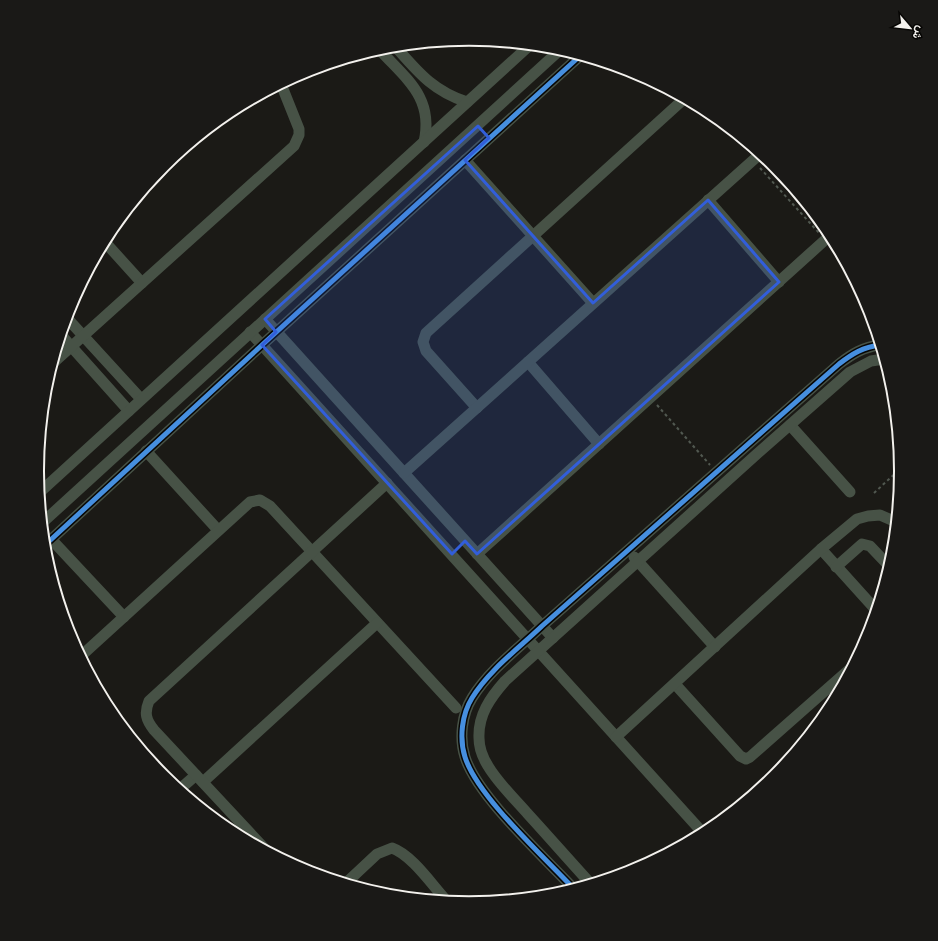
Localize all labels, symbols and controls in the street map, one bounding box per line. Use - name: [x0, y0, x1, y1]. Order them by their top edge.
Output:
- north arrow: [890, 8, 930, 48]
- text: ش: [909, 23, 929, 42]

